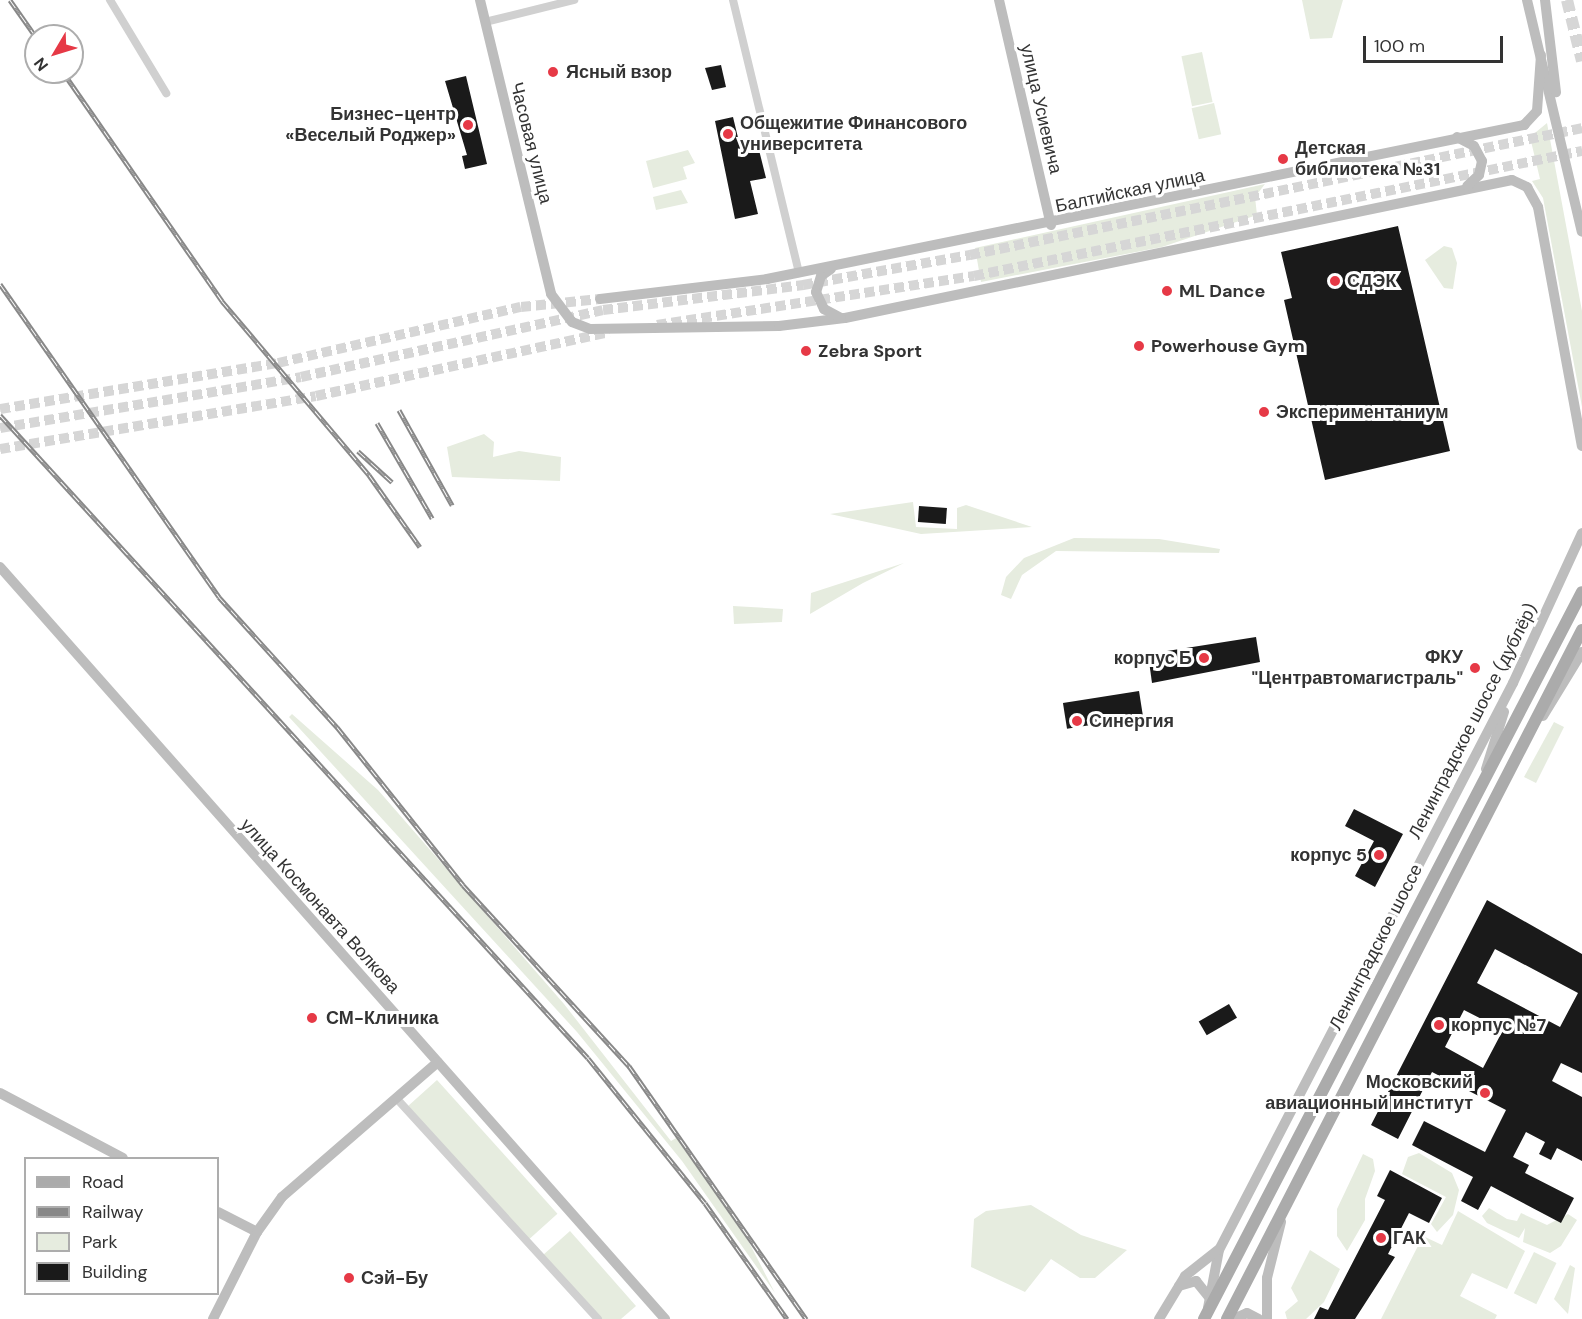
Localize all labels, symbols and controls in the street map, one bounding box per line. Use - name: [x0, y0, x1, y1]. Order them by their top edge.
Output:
- north arrow: [24, 24, 84, 84]
- scale bar: [1366, 24, 1506, 62]
- text: 100 m: [1374, 34, 1425, 58]
- street label: улица Усиевича: [1016, 42, 1066, 176]
- text: N: [29, 53, 53, 75]
- place label: Ясный взор: [566, 61, 672, 83]
- marker: Ясный взор: [544, 63, 562, 81]
- street label: Часовая улица: [505, 80, 557, 206]
- place label: Бизнес-центр «Веселый Роджер»: [285, 104, 456, 146]
- place label: Общежитие Финансового университета: [740, 113, 967, 156]
- marker: Бизнес-центр «Веселый Роджер»: [461, 118, 475, 132]
- marker: Общежитие Финансового университета: [721, 127, 735, 141]
- place label: Детская библиотека №31: [1295, 138, 1440, 180]
- marker: Детская библиотека №31: [1276, 152, 1290, 166]
- street label: Балтийская улица: [1053, 165, 1207, 217]
- place label: СДЭК: [1347, 270, 1396, 292]
- marker: СДЭК: [1328, 274, 1342, 288]
- place label: ML Dance: [1179, 280, 1265, 302]
- marker: ML Dance: [1160, 284, 1174, 298]
- place label: Powerhouse Gym: [1151, 335, 1305, 357]
- marker: Powerhouse Gym: [1132, 339, 1146, 353]
- place label: Zebra Sport: [818, 340, 922, 362]
- marker: Zebra Sport: [799, 344, 813, 358]
- place label: Экспериментаниум: [1276, 401, 1449, 423]
- marker: Экспериментаниум: [1257, 405, 1271, 419]
- street label: Ленинградское шоссе (дублёр): [1404, 600, 1542, 842]
- place label: корпус Б: [1114, 647, 1192, 669]
- place label: ФКУ "Центравтомагистраль": [1252, 647, 1463, 690]
- marker: корпус Б: [1197, 651, 1211, 665]
- marker: ФКУ "Центравтомагистраль": [1468, 661, 1482, 675]
- place label: Синергия: [1089, 710, 1174, 732]
- marker: Синергия: [1070, 714, 1084, 728]
- street label: улица Космонавта Волкова: [236, 814, 404, 998]
- place label: корпус 5: [1290, 844, 1367, 866]
- marker: корпус 5: [1372, 848, 1386, 862]
- street label: Ленинградское шоссе: [1325, 860, 1427, 1034]
- place label: СМ-Клиника: [326, 1007, 439, 1029]
- marker: СМ-Клиника: [303, 1009, 321, 1027]
- place label: корпус №7: [1451, 1014, 1546, 1036]
- marker: корпус №7: [1432, 1018, 1446, 1032]
- place label: Московский авиационный институт: [1265, 1072, 1473, 1114]
- marker: Московский авиационный институт: [1478, 1086, 1492, 1100]
- legend: [24, 1157, 219, 1295]
- text: Road: [82, 1170, 124, 1194]
- text: Railway: [82, 1200, 144, 1224]
- place label: ГАК: [1393, 1227, 1426, 1249]
- text: Park: [82, 1230, 118, 1254]
- marker: ГАК: [1374, 1231, 1388, 1245]
- text: Building: [82, 1260, 147, 1284]
- place label: Сэй-Бу: [361, 1267, 428, 1289]
- marker: Сэй-Бу: [342, 1271, 356, 1285]

